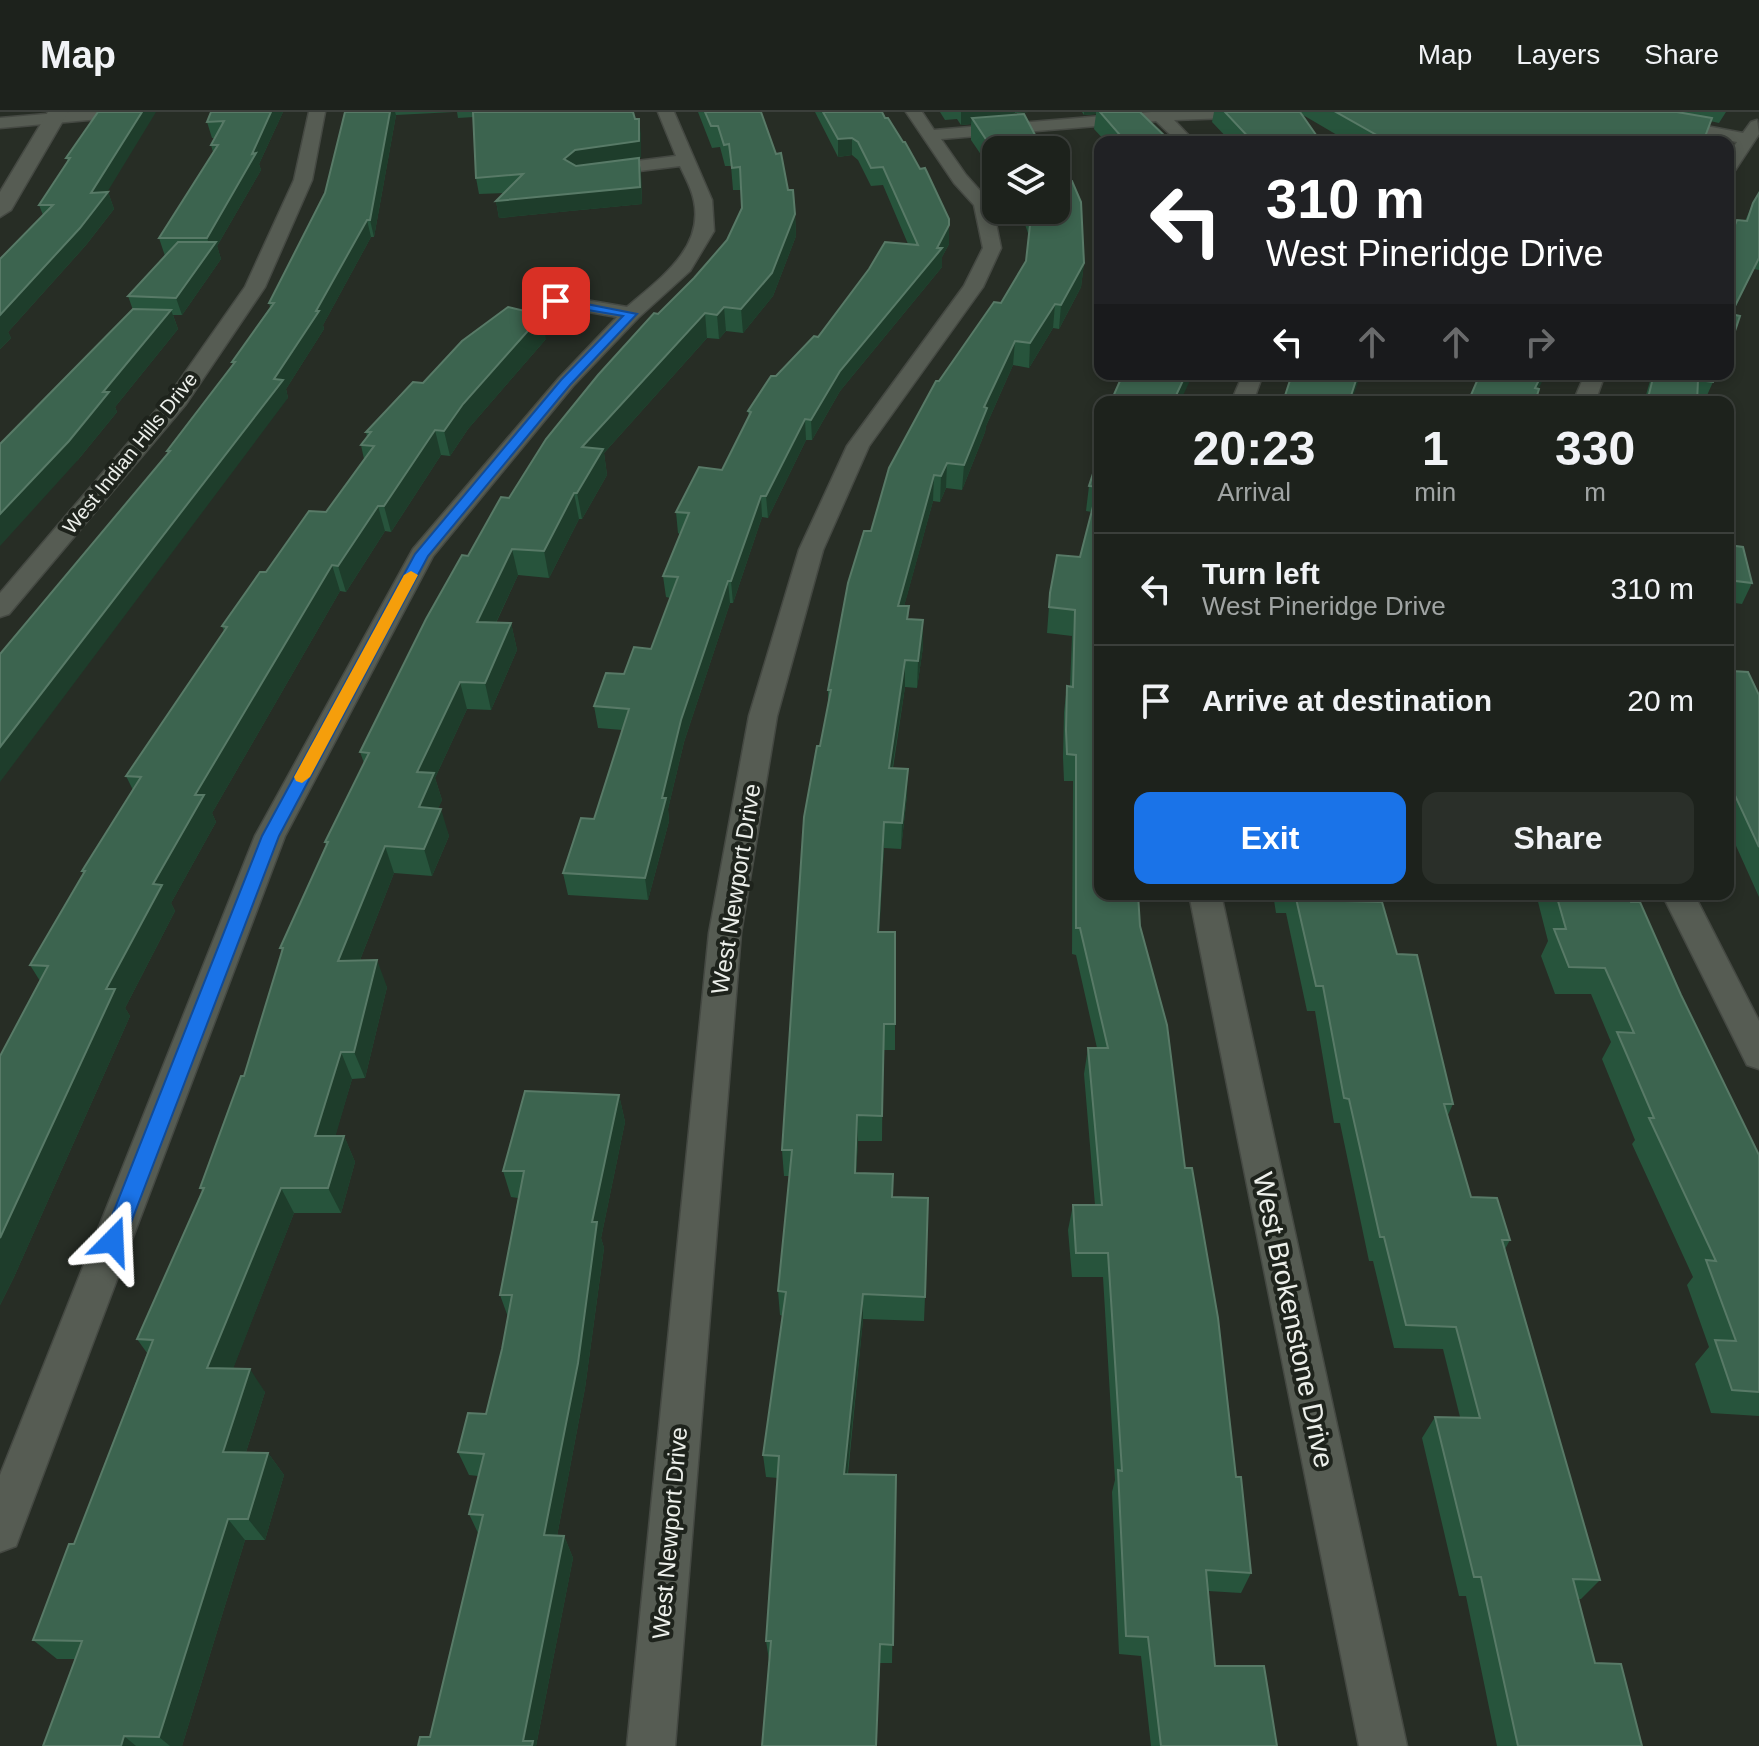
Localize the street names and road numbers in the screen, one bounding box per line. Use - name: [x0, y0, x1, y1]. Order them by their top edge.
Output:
- street label: West Indian Hills Drive: [58, 368, 202, 538]
- street label: West Newport Drive: [706, 782, 765, 996]
- street label: West Brokenstone Drive: [1247, 1169, 1340, 1471]
- street label: West Newport Drive: [647, 1426, 692, 1640]

